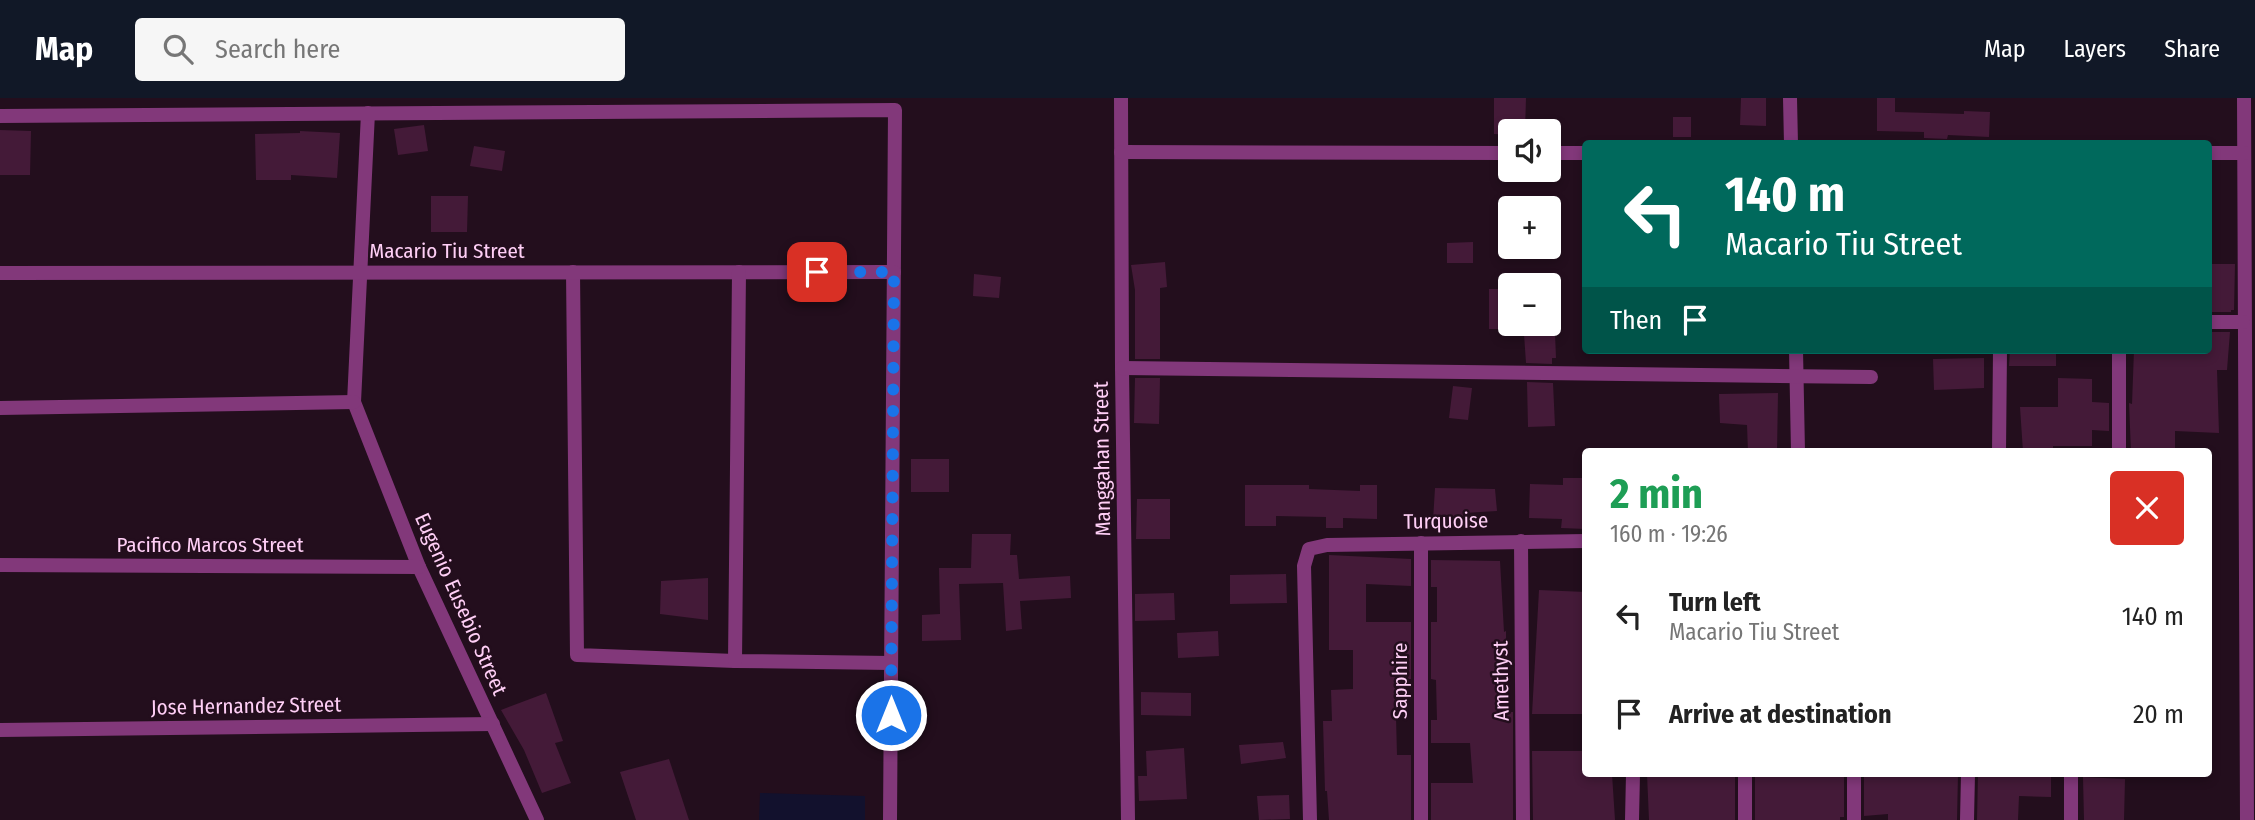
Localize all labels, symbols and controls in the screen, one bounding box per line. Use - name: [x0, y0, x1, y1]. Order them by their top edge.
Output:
- search box: [135, 18, 625, 81]
- text: Map: [35, 29, 93, 69]
- icon: search: [159, 30, 197, 68]
- text: Search here: [215, 34, 340, 65]
- text: Map: [1984, 35, 2026, 63]
- text: Layers: [2064, 35, 2126, 63]
- text: Share: [2164, 35, 2220, 63]
- map controls: [1498, 119, 1561, 336]
- button: sound: [1498, 119, 1561, 182]
- text: 140 m: [1725, 165, 1845, 224]
- icon: left: [1610, 168, 1701, 259]
- button: +: [1498, 196, 1561, 259]
- text: Macario Tiu Street: [1725, 225, 1962, 263]
- street label: Macario Tiu Street: [369, 238, 525, 264]
- pin: [787, 242, 847, 302]
- icon: arrive: [798, 253, 836, 291]
- button: −: [1498, 273, 1561, 336]
- icon: arrive: [1676, 301, 1714, 339]
- text: Then: [1610, 305, 1662, 336]
- street label: Manggahan Street: [1088, 381, 1116, 537]
- text: 2 min: [1610, 469, 1703, 519]
- button: close: [2110, 471, 2184, 545]
- street label: Turquoise: [1404, 507, 1488, 535]
- street label: Eugenio Eusebio Street: [409, 509, 513, 699]
- text: 160 m · 19:26: [1610, 520, 1728, 548]
- street label: Pacifico Marcos Street: [116, 532, 304, 558]
- text: Turn left: [1669, 587, 1761, 618]
- icon: left: [1610, 597, 1648, 635]
- text: 140 m: [2122, 601, 2184, 632]
- text: Macario Tiu Street: [1669, 618, 1839, 646]
- street label: Amethyst: [1487, 640, 1515, 721]
- street label: Sapphire: [1387, 643, 1413, 719]
- position arrow: [854, 678, 928, 752]
- street label: Jose Hernandez Street: [151, 691, 341, 721]
- icon: arrive: [1610, 695, 1648, 733]
- text: Arrive at destination: [1669, 699, 1892, 730]
- text: 20 m: [2133, 699, 2184, 730]

